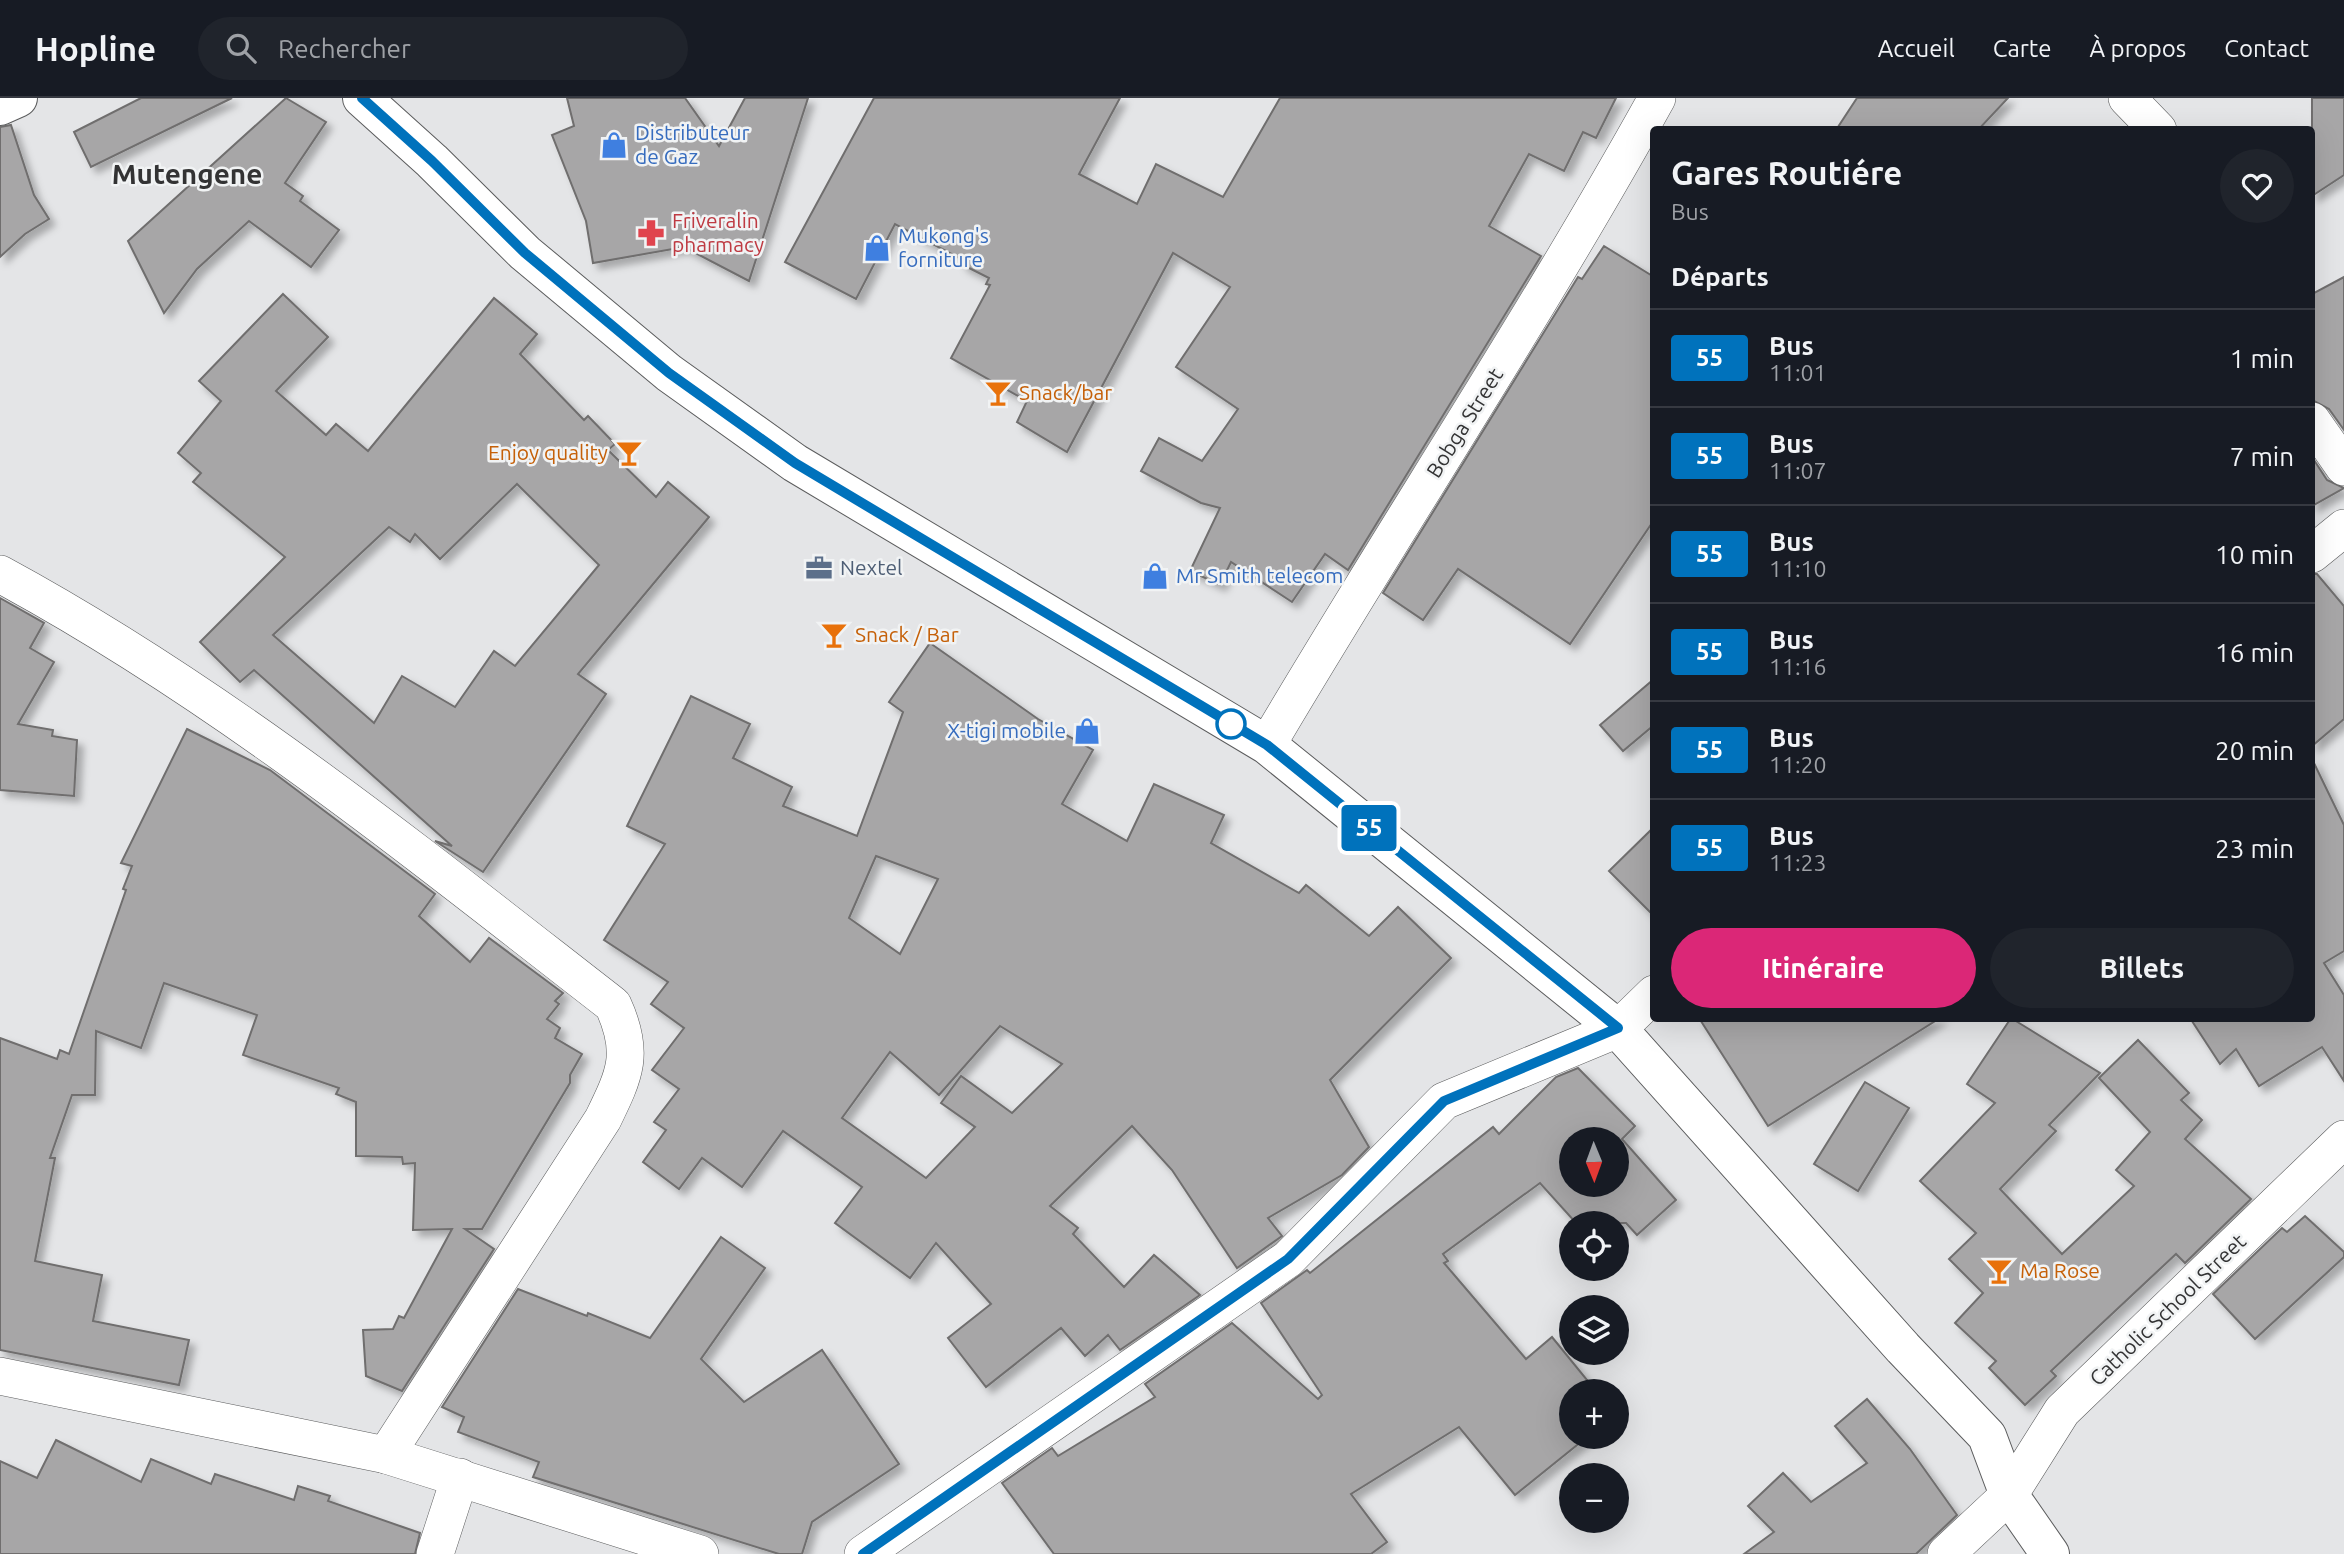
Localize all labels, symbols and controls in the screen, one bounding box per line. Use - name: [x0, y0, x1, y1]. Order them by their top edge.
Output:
- search box: [198, 17, 688, 80]
- icon: search: [222, 29, 260, 67]
- text: Hopline: [35, 30, 156, 67]
- text: Rechercher: [278, 34, 411, 63]
- text: Accueil: [1878, 35, 1955, 62]
- text: Carte: [1993, 35, 2052, 62]
- text: À propos: [2090, 35, 2186, 62]
- text: Contact: [2224, 35, 2309, 62]
- place label: Distributeur de Gaz: [635, 120, 749, 168]
- shop icon: Distributeur de Gaz: [599, 130, 629, 160]
- button: heart: [2220, 149, 2294, 223]
- text: Gares Routiére: [1671, 154, 1902, 191]
- district label: Mutengene: [112, 158, 262, 189]
- text: Bus: [1671, 199, 1709, 224]
- place label: Friveralin pharmacy: [672, 208, 764, 256]
- pharmacy icon: Friveralin pharmacy: [636, 218, 666, 248]
- place label: Mukong's forniture: [898, 223, 989, 271]
- shop icon: Mukong's forniture: [862, 233, 892, 263]
- text: Départs: [1671, 262, 1769, 291]
- text: Bus: [1769, 331, 1814, 360]
- text: 55: [1696, 344, 1723, 371]
- text: 1 min: [2230, 344, 2294, 373]
- text: 11:01: [1769, 360, 1827, 385]
- street label: Bobga Street: [1421, 363, 1507, 482]
- bar icon: Snack/bar: [983, 378, 1013, 408]
- place label: Snack/bar: [1019, 380, 1112, 404]
- text: Bus: [1769, 429, 1814, 458]
- bar icon: Enjoy quality: [614, 438, 644, 468]
- place label: Enjoy quality: [488, 440, 608, 464]
- text: 55: [1696, 442, 1723, 469]
- text: 7 min: [2230, 442, 2294, 471]
- text: 11:07: [1769, 458, 1827, 483]
- text: Bus: [1769, 527, 1814, 556]
- text: 55: [1696, 540, 1723, 567]
- text: 10 min: [2215, 540, 2294, 569]
- office icon: Nextel: [804, 553, 834, 583]
- place label: Nextel: [840, 555, 903, 579]
- text: 11:10: [1769, 556, 1827, 581]
- shop icon: Mr Smith telecom: [1140, 561, 1170, 591]
- place label: Mr Smith telecom: [1176, 563, 1343, 587]
- bar icon: Snack / Bar: [819, 620, 849, 650]
- place label: Snack / Bar: [855, 622, 959, 646]
- text: Bus: [1769, 625, 1814, 654]
- text: 55: [1696, 638, 1723, 665]
- text: 16 min: [2215, 638, 2294, 667]
- text: 11:16: [1769, 654, 1827, 679]
- unlabelled marker: [1216, 709, 1246, 739]
- shop icon: X-tigi mobile: [1072, 716, 1102, 746]
- place label: X-tigi mobile: [947, 718, 1066, 742]
- text: Bus: [1769, 723, 1814, 752]
- text: 55: [1696, 736, 1723, 763]
- text: 20 min: [2215, 736, 2294, 765]
- text: 11:20: [1769, 752, 1827, 777]
- line badge: 55: [1338, 805, 1400, 851]
- text: 55: [1355, 814, 1383, 841]
- text: Bus: [1769, 821, 1814, 850]
- text: 55: [1696, 834, 1723, 861]
- text: 23 min: [2215, 834, 2294, 863]
- text: 11:23: [1769, 850, 1827, 875]
- button: Itinéraire: [1671, 928, 1976, 1008]
- button: Billets: [1990, 928, 2294, 1008]
- north arrow: [1559, 1127, 1629, 1197]
- map controls: [1559, 1127, 1629, 1533]
- button: locate: [1559, 1211, 1629, 1281]
- street label: Catholic School Street: [2084, 1229, 2250, 1390]
- bar icon: Ma Rose: [1984, 1256, 2014, 1286]
- place label: Ma Rose: [2020, 1258, 2100, 1282]
- button: layers: [1559, 1295, 1629, 1365]
- button: +: [1559, 1379, 1629, 1449]
- button: −: [1559, 1463, 1629, 1533]

